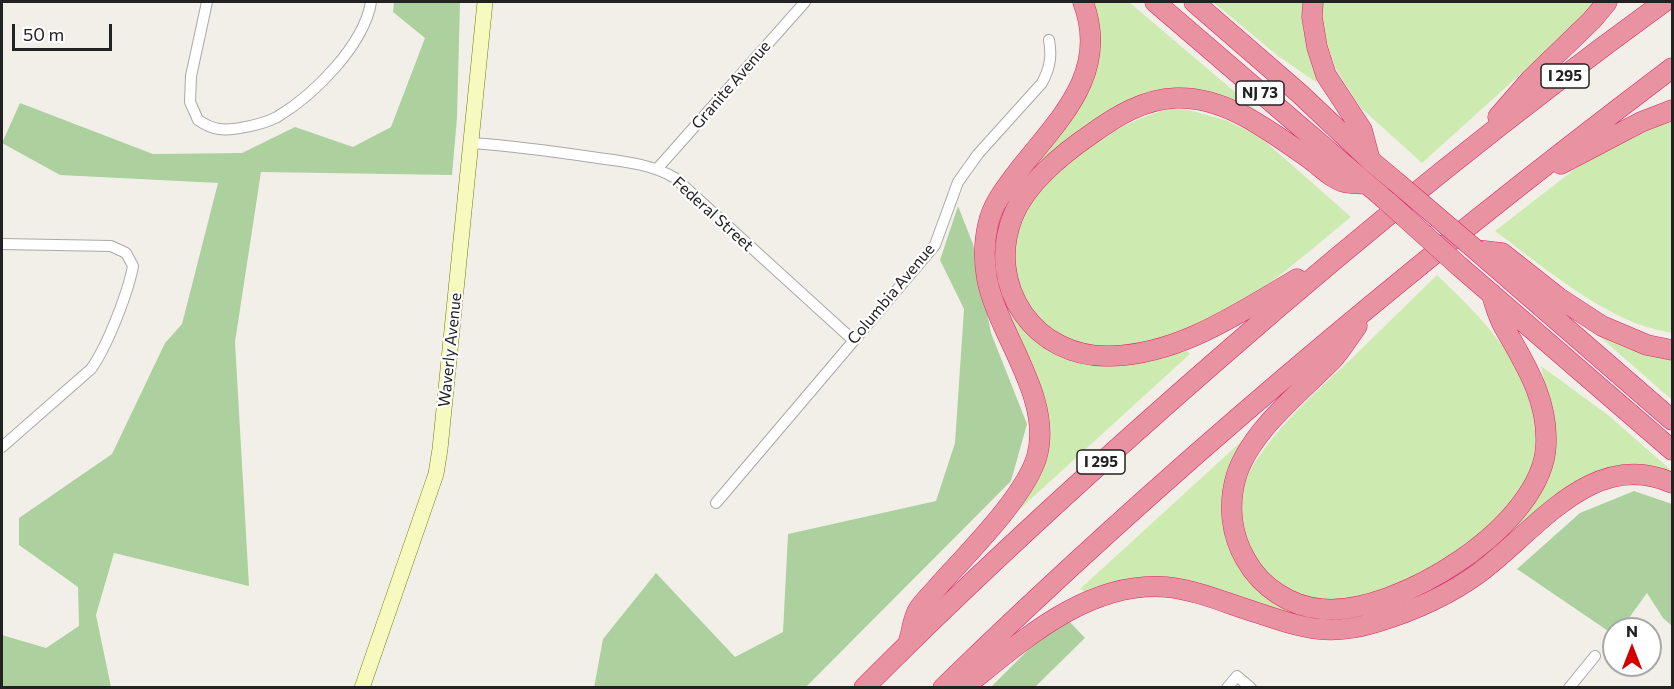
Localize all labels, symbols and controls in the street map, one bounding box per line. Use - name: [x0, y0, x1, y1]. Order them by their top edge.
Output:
- scale bar: [15, 12, 116, 50]
- text: 50 m: [23, 23, 64, 45]
- street label: Granite Avenue: [687, 37, 775, 133]
- road number: I 295: [1541, 64, 1589, 88]
- road number: NJ 73: [1236, 81, 1284, 105]
- street label: Federal Street: [669, 173, 757, 255]
- street label: Columbia Avenue: [843, 240, 939, 348]
- street label: Waverly Avenue: [434, 292, 466, 408]
- road number: I 295: [1077, 450, 1125, 474]
- north arrow: [1602, 617, 1662, 677]
- text: N: [1626, 621, 1638, 640]

